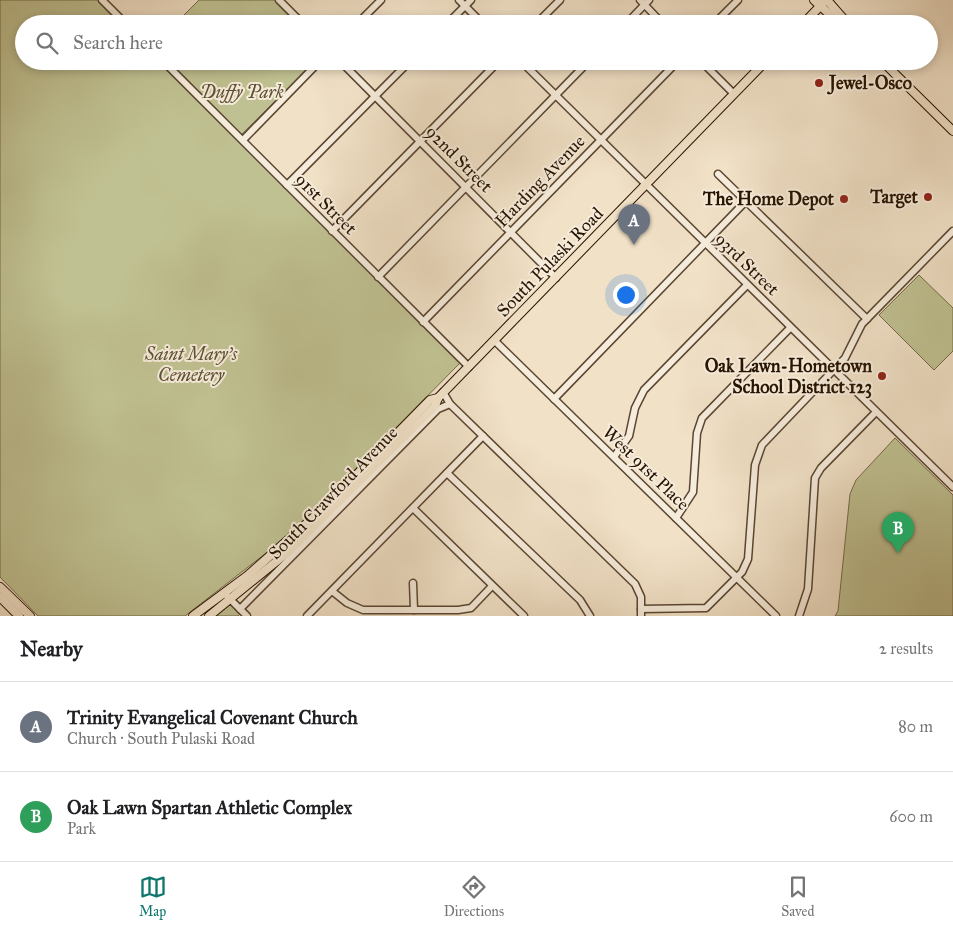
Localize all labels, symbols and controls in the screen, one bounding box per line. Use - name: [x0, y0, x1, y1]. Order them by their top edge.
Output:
- search box: [15, 15, 938, 70]
- icon: search: [33, 29, 61, 57]
- text: Search here: [73, 31, 163, 54]
- place label: Jewel-Osco: [827, 72, 912, 95]
- marker: Jewel-Osco: [813, 77, 825, 89]
- park label: Duffy Park: [200, 81, 284, 103]
- street label: 92nd Street: [421, 121, 498, 198]
- street label: Harding Avenue: [490, 130, 590, 232]
- street label: 91st Street: [291, 169, 362, 240]
- place label: Target: [869, 186, 919, 209]
- place label: The Home Depot: [702, 188, 835, 211]
- marker: Target: [922, 191, 934, 203]
- marker: The Home Depot: [838, 193, 850, 205]
- street label: South Pulaski Road: [492, 203, 608, 321]
- pin: A: [618, 204, 650, 245]
- street label: 93rd Street: [710, 228, 784, 301]
- your location: [613, 282, 639, 308]
- park label: Saint Mary's Cemetery: [144, 343, 238, 386]
- place label: Oak Lawn-Hometown School District 123: [705, 355, 872, 399]
- marker: Oak Lawn-Hometown School District 123: [876, 370, 888, 382]
- street label: West 91st Place: [598, 421, 694, 515]
- street label: South Crawford Avenue: [264, 422, 402, 564]
- pin: B: [882, 512, 914, 553]
- text: Nearby: [20, 636, 83, 662]
- text: 2 results: [879, 639, 933, 658]
- text: Trinity Evangelical Covenant Church: [67, 706, 358, 729]
- text: A: [31, 717, 41, 736]
- text: 80 m: [898, 717, 933, 736]
- text: Church · South Pulaski Road: [67, 729, 255, 748]
- text: Oak Lawn Spartan Athletic Complex: [67, 796, 352, 819]
- text: B: [31, 807, 41, 826]
- text: 600 m: [889, 807, 933, 826]
- text: Park: [67, 819, 96, 838]
- tab: Map: [139, 873, 167, 920]
- tab: Directions: [444, 873, 504, 920]
- tab: Saved: [781, 873, 814, 920]

